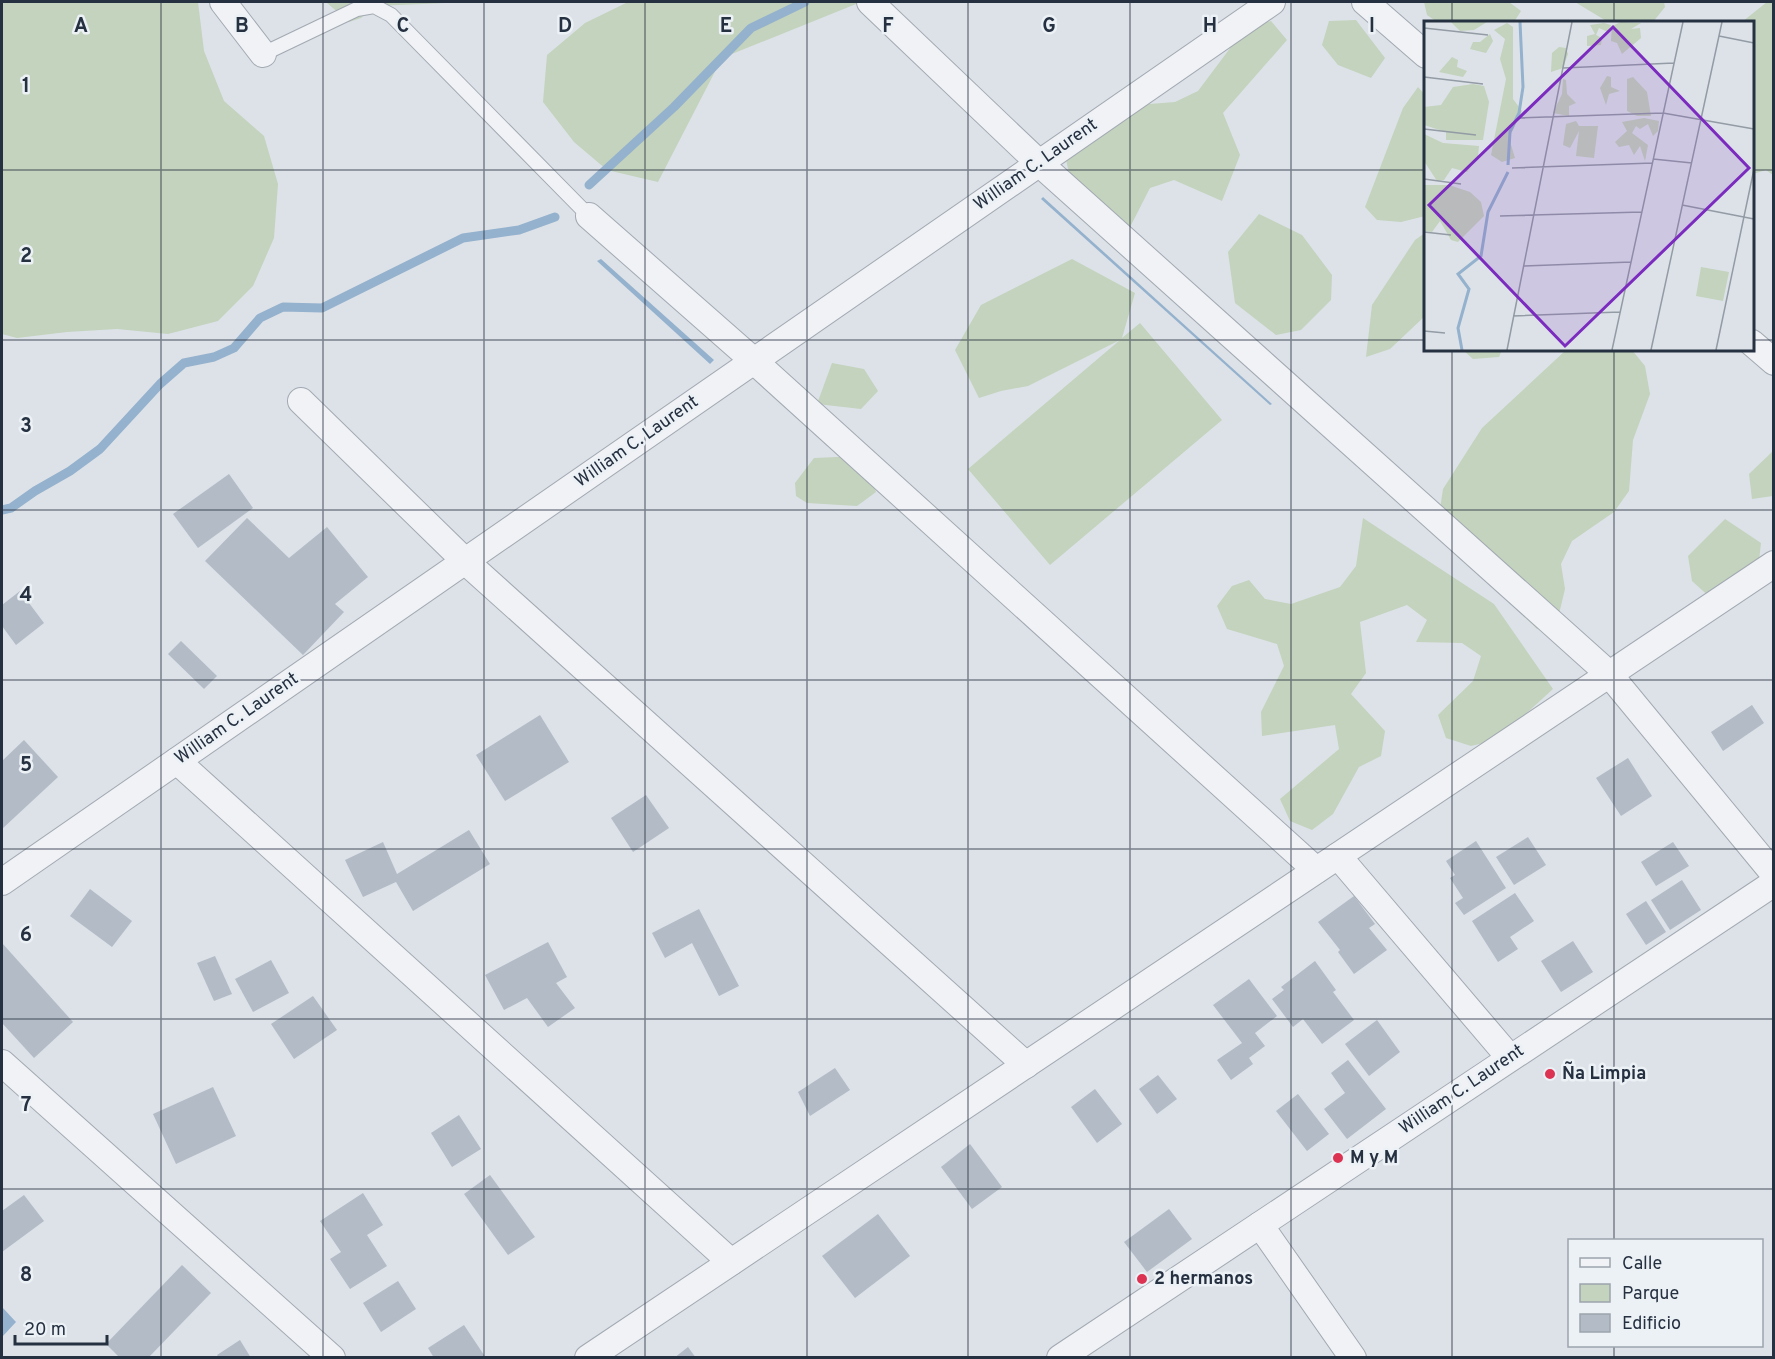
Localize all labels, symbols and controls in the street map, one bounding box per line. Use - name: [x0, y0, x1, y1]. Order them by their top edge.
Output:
- text: A: [74, 14, 88, 40]
- text: B: [235, 14, 249, 40]
- text: C: [397, 14, 409, 40]
- text: D: [558, 14, 572, 40]
- text: E: [720, 14, 732, 40]
- text: F: [882, 14, 894, 40]
- text: G: [1042, 14, 1056, 40]
- text: H: [1203, 14, 1217, 40]
- text: I: [1369, 14, 1375, 40]
- inset map: [1424, 21, 1754, 351]
- text: 1: [22, 74, 30, 100]
- street label: William C. Laurent: [970, 114, 1102, 216]
- text: 2: [20, 244, 32, 270]
- street label: William C. Laurent: [571, 391, 703, 493]
- text: 3: [20, 414, 32, 440]
- text: 4: [20, 583, 32, 609]
- street label: William C. Laurent: [171, 668, 303, 770]
- text: 5: [20, 753, 32, 779]
- text: 6: [20, 923, 32, 949]
- street label: William C. Laurent: [1395, 1040, 1529, 1140]
- place label: Ña Limpia: [1562, 1061, 1646, 1086]
- marker: Ña Limpia: [1543, 1067, 1557, 1081]
- text: 7: [21, 1093, 31, 1119]
- place label: M y M: [1350, 1147, 1398, 1170]
- marker: M y M: [1331, 1151, 1345, 1165]
- legend: [1568, 1239, 1763, 1347]
- text: Calle: [1622, 1253, 1662, 1276]
- text: 8: [20, 1263, 32, 1289]
- place label: 2 hermanos: [1154, 1268, 1253, 1291]
- marker: 2 hermanos: [1135, 1272, 1149, 1286]
- text: Parque: [1622, 1283, 1679, 1306]
- scale bar: [15, 1308, 106, 1346]
- text: Edificio: [1622, 1313, 1681, 1336]
- text: 20 m: [24, 1319, 66, 1342]

